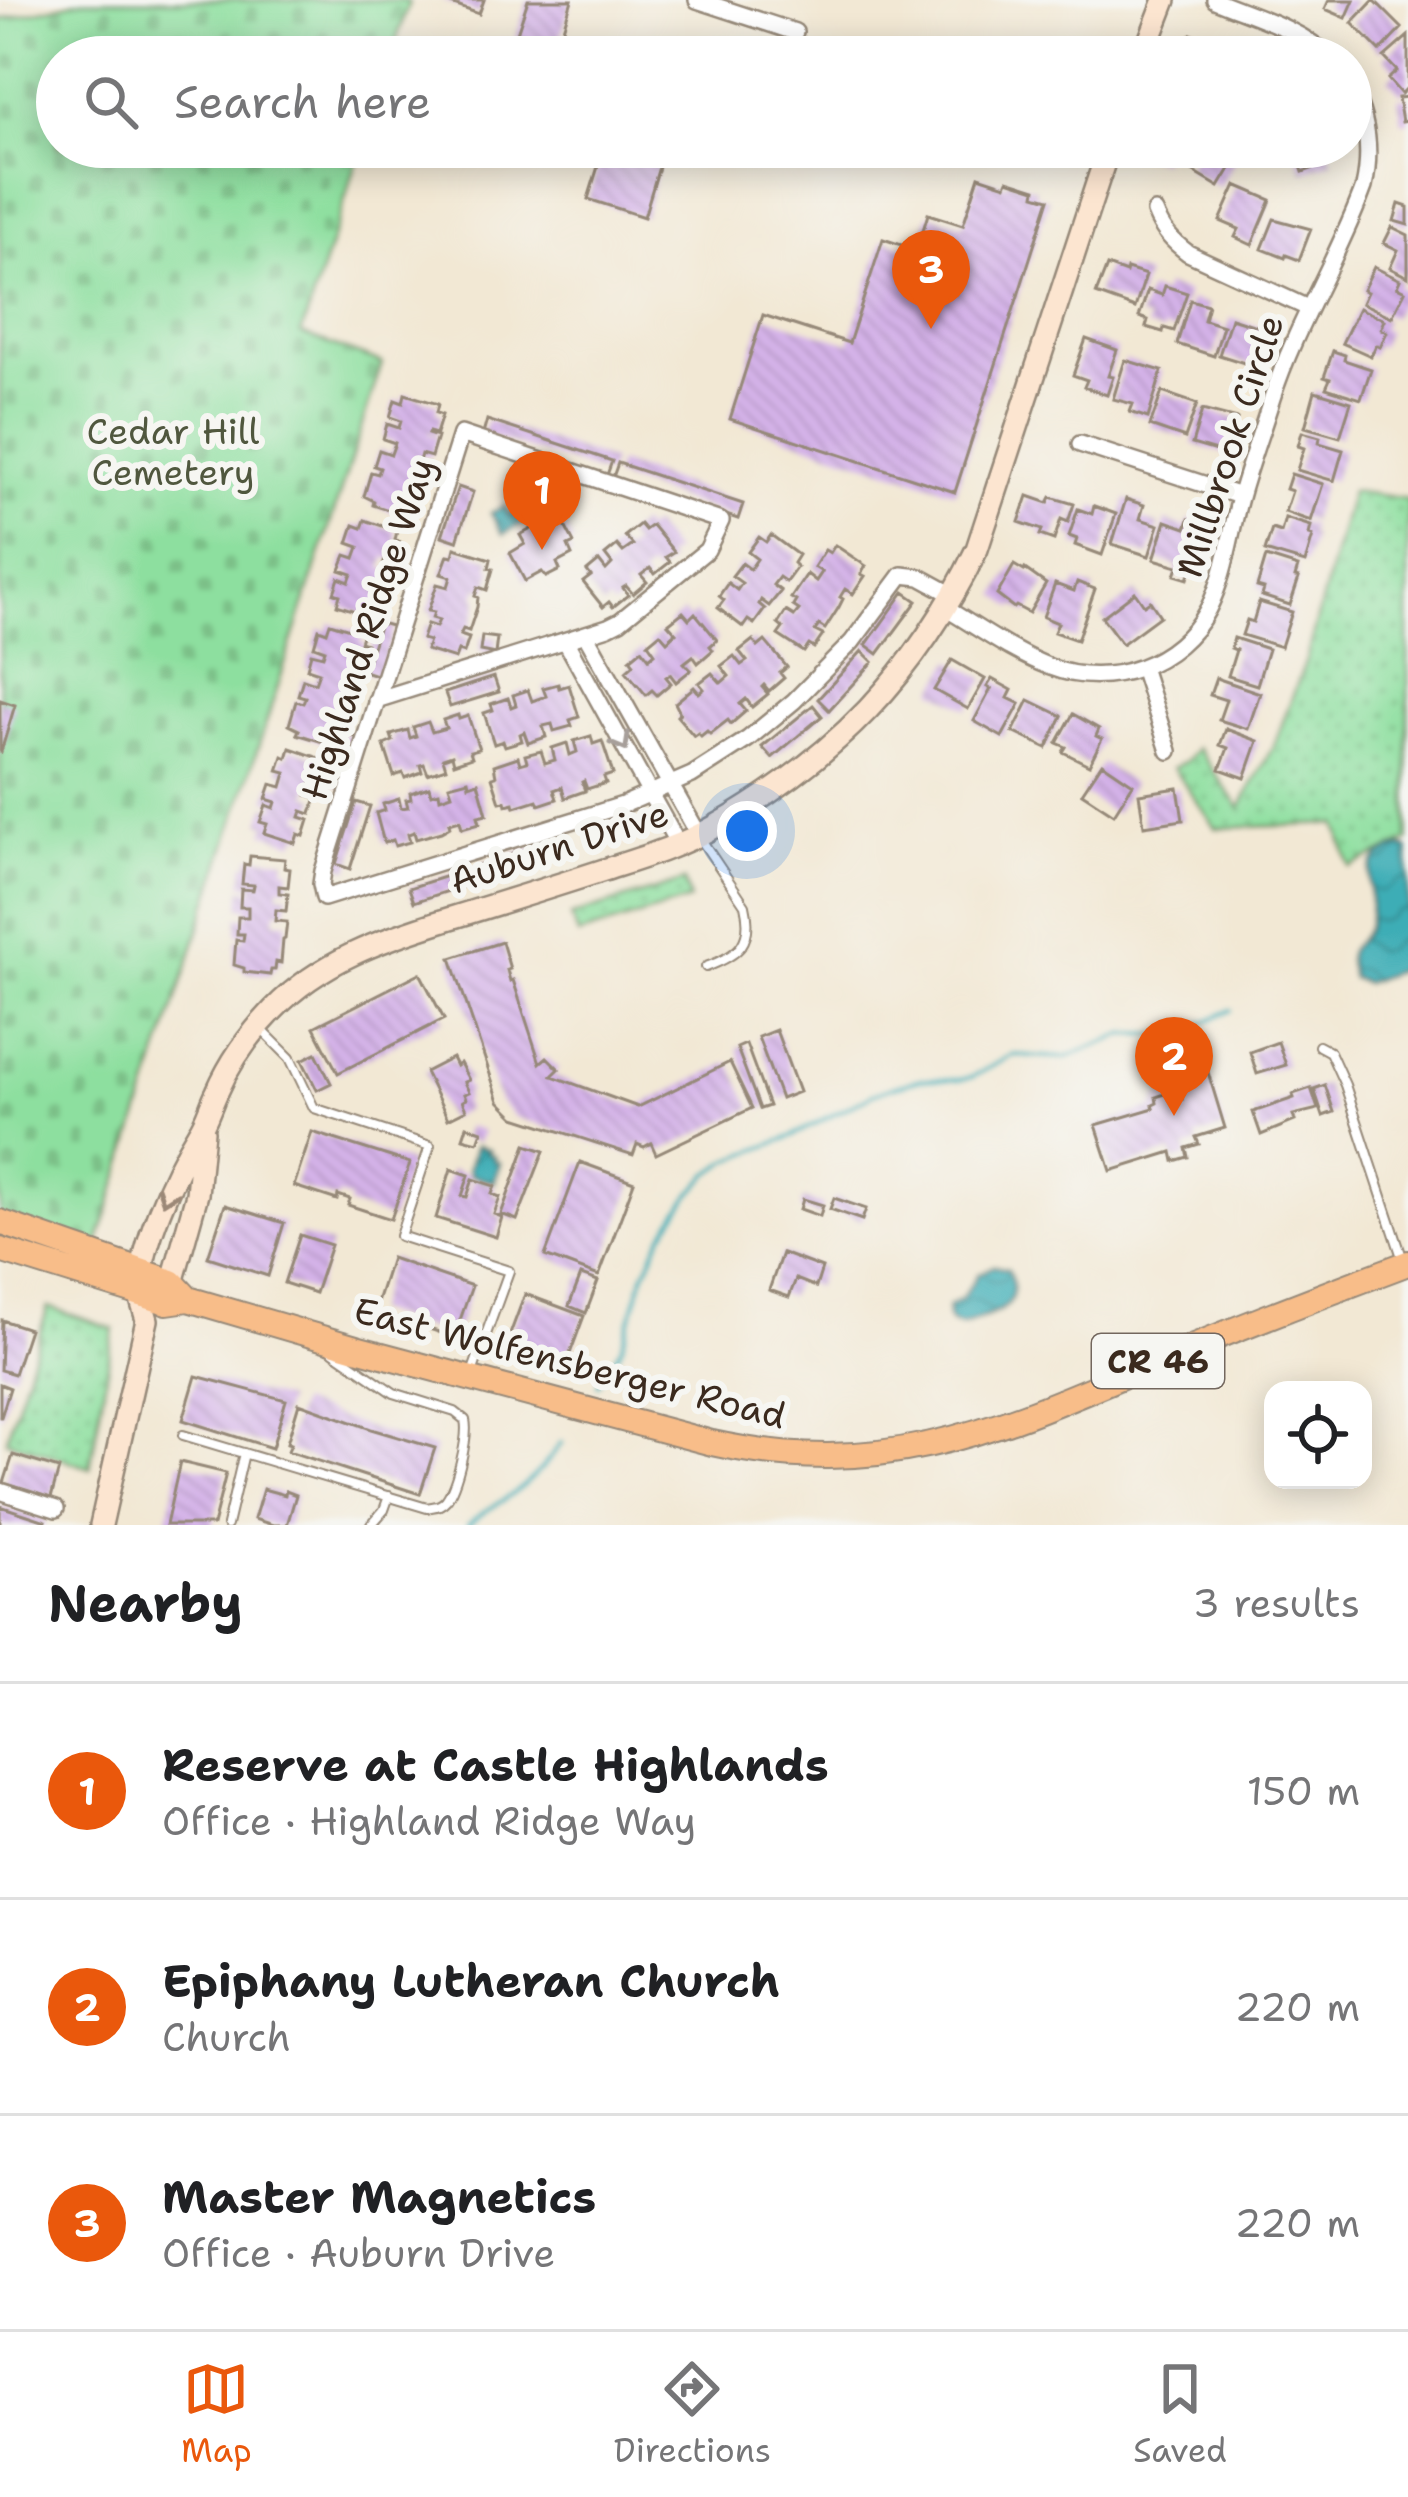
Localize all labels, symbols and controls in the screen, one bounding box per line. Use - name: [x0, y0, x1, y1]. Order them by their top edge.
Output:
- search box: [36, 36, 1372, 168]
- icon: search: [78, 69, 144, 135]
- text: Search here: [174, 72, 431, 132]
- pin: 3: [892, 230, 970, 329]
- street label: Millbrook Circle: [1164, 308, 1296, 584]
- park label: Cedar Hill Cemetery: [87, 407, 260, 497]
- pin: 1: [503, 451, 581, 550]
- street label: Highland Ridge Way: [290, 452, 446, 806]
- one-way arrow: [608, 730, 631, 752]
- street label: Auburn Drive: [444, 789, 674, 905]
- your location: [717, 801, 777, 861]
- pin: 2: [1135, 1017, 1213, 1116]
- one-way arrow: [156, 1184, 180, 1205]
- street label: East Wolfensberger Road: [349, 1286, 791, 1440]
- road number: CR 46: [1092, 1334, 1224, 1388]
- map controls: [1264, 1381, 1372, 1489]
- button: locate: [1264, 1381, 1372, 1489]
- text: Nearby: [48, 1569, 243, 1637]
- text: 3 results: [1193, 1577, 1360, 1629]
- text: Reserve at Castle Highlands: [162, 1735, 829, 1795]
- text: 1: [78, 1765, 96, 1817]
- text: 150 m: [1247, 1765, 1360, 1817]
- text: Office · Highland Ridge Way: [162, 1795, 696, 1847]
- text: Epiphany Lutheran Church: [162, 1951, 780, 2011]
- text: 2: [73, 1981, 101, 2033]
- text: 220 m: [1234, 1981, 1360, 2033]
- text: Church: [162, 2011, 291, 2063]
- text: Master Magnetics: [162, 2167, 596, 2227]
- text: 3: [73, 2197, 101, 2249]
- text: 220 m: [1234, 2197, 1360, 2249]
- text: Office · Auburn Drive: [162, 2227, 555, 2279]
- tab: Map: [181, 2356, 252, 2473]
- tab: Directions: [614, 2356, 771, 2473]
- tab: Saved: [1133, 2356, 1227, 2473]

